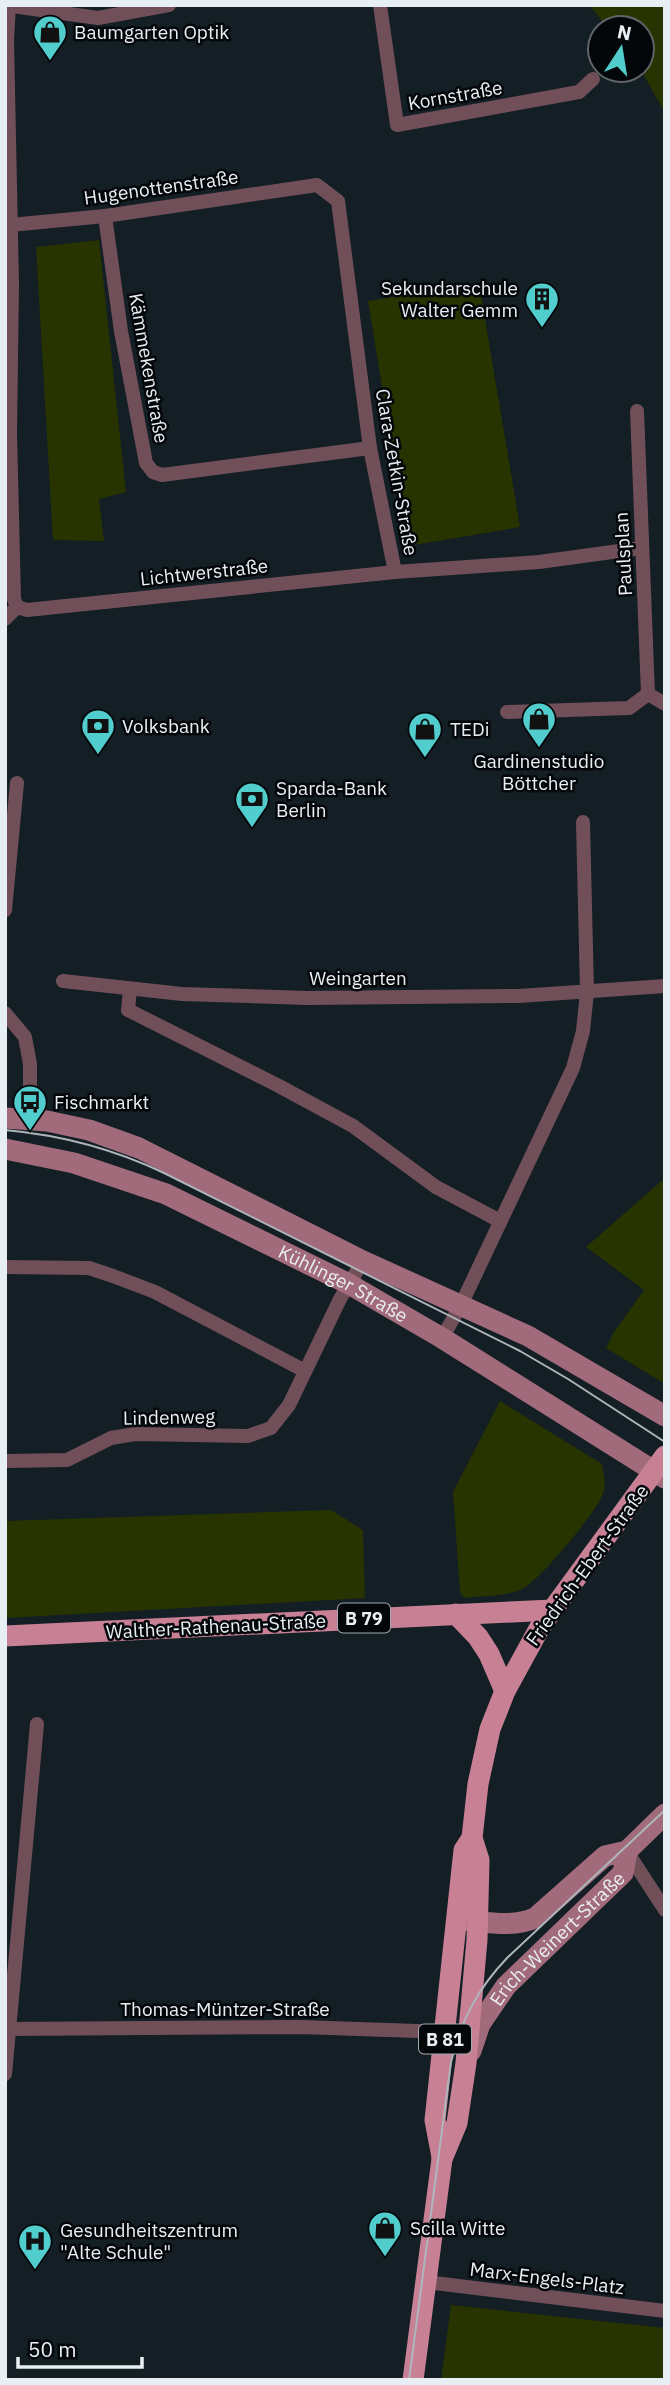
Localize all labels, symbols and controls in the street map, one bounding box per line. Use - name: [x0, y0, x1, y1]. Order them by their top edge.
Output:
- shop icon: Baumgarten Optik: [31, 13, 69, 62]
- north arrow: [586, 14, 656, 84]
- text: N: [615, 19, 634, 46]
- place label: Baumgarten Optik: [74, 20, 229, 44]
- street label: Kornstraße: [406, 75, 504, 115]
- street label: Hugenottenstraße: [82, 164, 240, 210]
- place label: Sekundarschule Walter Gemm: [381, 276, 518, 322]
- building icon: Sekundarschule Walter Gemm: [523, 280, 561, 329]
- street label: Kämmekenstraße: [124, 291, 174, 445]
- street label: Clara-Zetkin-Straße: [371, 387, 423, 557]
- street label: Paulsplan: [609, 512, 637, 596]
- street label: Lichtwerstraße: [139, 553, 269, 591]
- shop icon: Gardinenstudio Böttcher: [520, 700, 558, 749]
- bank icon: Volksbank: [79, 707, 117, 756]
- shop icon: TEDi: [406, 710, 444, 759]
- place label: Volksbank: [122, 714, 210, 738]
- place label: TEDi: [450, 717, 489, 741]
- place label: Gardinenstudio Böttcher: [474, 749, 605, 795]
- place label: Sparda-Bank Berlin: [276, 776, 387, 822]
- bank icon: Sparda-Bank Berlin: [233, 780, 271, 829]
- street label: Weingarten: [309, 966, 407, 990]
- bus stop icon: Fischmarkt: [11, 1083, 49, 1132]
- place label: Fischmarkt: [54, 1090, 149, 1114]
- street label: Kühlinger Straße: [274, 1239, 412, 1328]
- street label: Lindenweg: [123, 1404, 215, 1430]
- street label: Friedrich-Ebert-Straße: [520, 1480, 654, 1650]
- road number: B 79: [338, 1604, 390, 1632]
- street label: Walther-Rathenau-Straße: [105, 1608, 327, 1644]
- street label: Erich-Weinert-Straße: [484, 1866, 630, 2010]
- street label: Thomas-Müntzer-Straße: [120, 1997, 330, 2021]
- road number: B 81: [419, 2024, 471, 2054]
- shop icon: Scilla Witte: [366, 2209, 404, 2258]
- place label: Scilla Witte: [410, 2216, 505, 2240]
- place label: Gesundheitszentrum "Alte Schule": [60, 2218, 238, 2264]
- hospital icon: Gesundheitszentrum "Alte Schule": [16, 2222, 54, 2271]
- street label: Marx-Engels-Platz: [468, 2257, 626, 2299]
- scale bar: [18, 2326, 142, 2370]
- text: 50 m: [28, 2335, 77, 2363]

